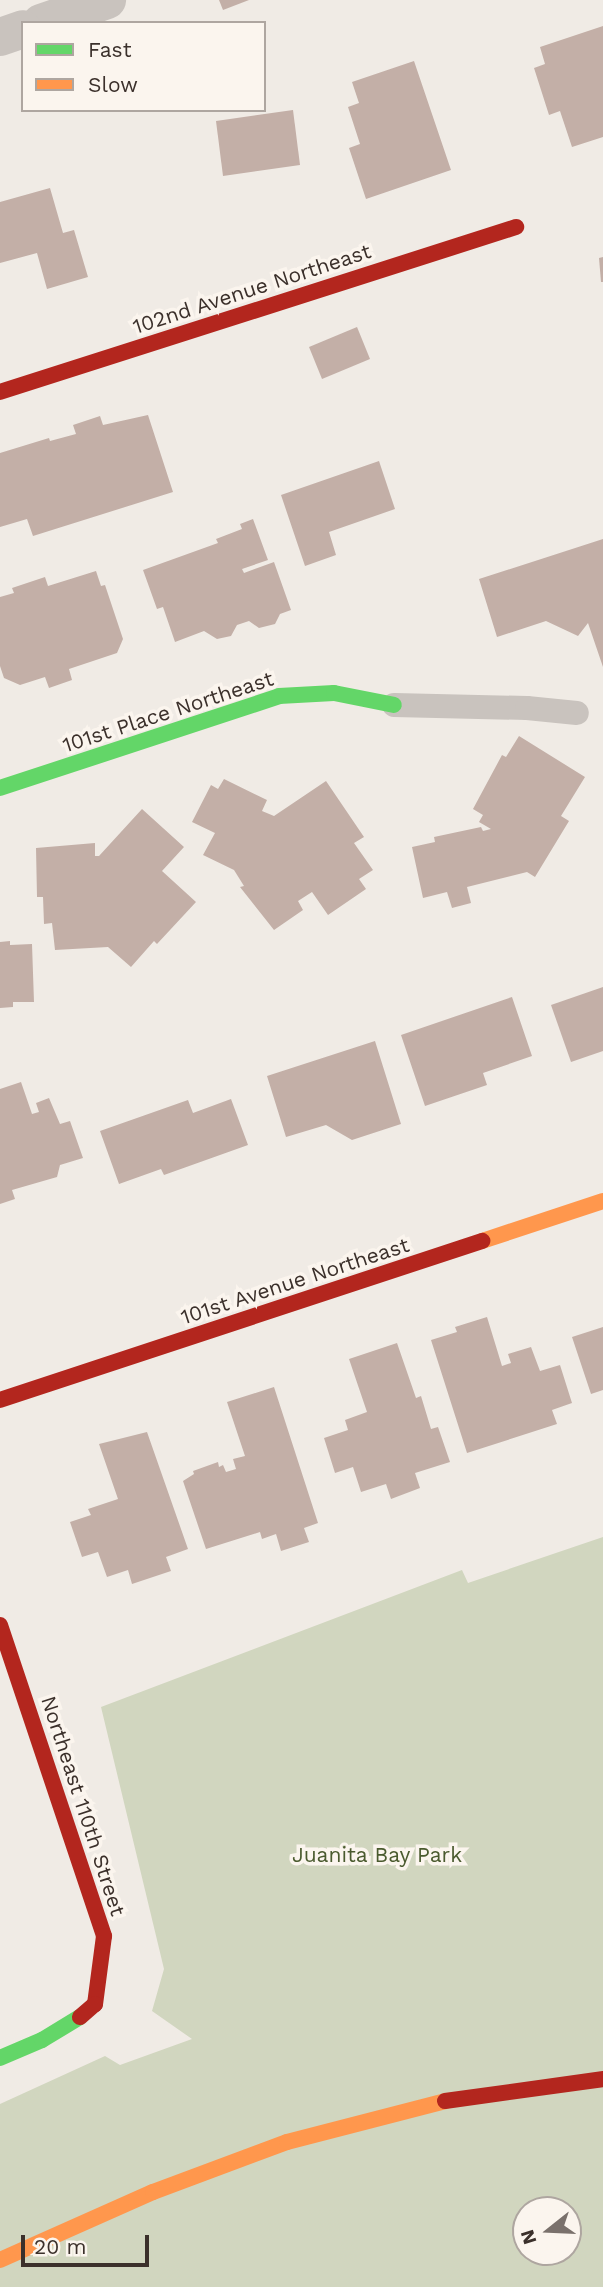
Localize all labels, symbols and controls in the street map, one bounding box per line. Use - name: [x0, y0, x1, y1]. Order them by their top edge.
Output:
- legend: [21, 21, 266, 112]
- text: Fast: [88, 37, 132, 62]
- text: Slow: [88, 72, 138, 97]
- street label: 102nd Avenue Northeast: [129, 238, 375, 340]
- street label: 101st Place Northeast: [59, 666, 277, 758]
- street label: 101st Avenue Northeast: [177, 1232, 413, 1330]
- street label: Northeast 110th Street: [35, 1693, 131, 1919]
- park label: Juanita Bay Park: [291, 1842, 463, 1868]
- north arrow: [512, 2196, 582, 2266]
- scale bar: [24, 2220, 152, 2264]
- text: N: [515, 2227, 542, 2247]
- text: 20 m: [34, 2234, 86, 2259]

